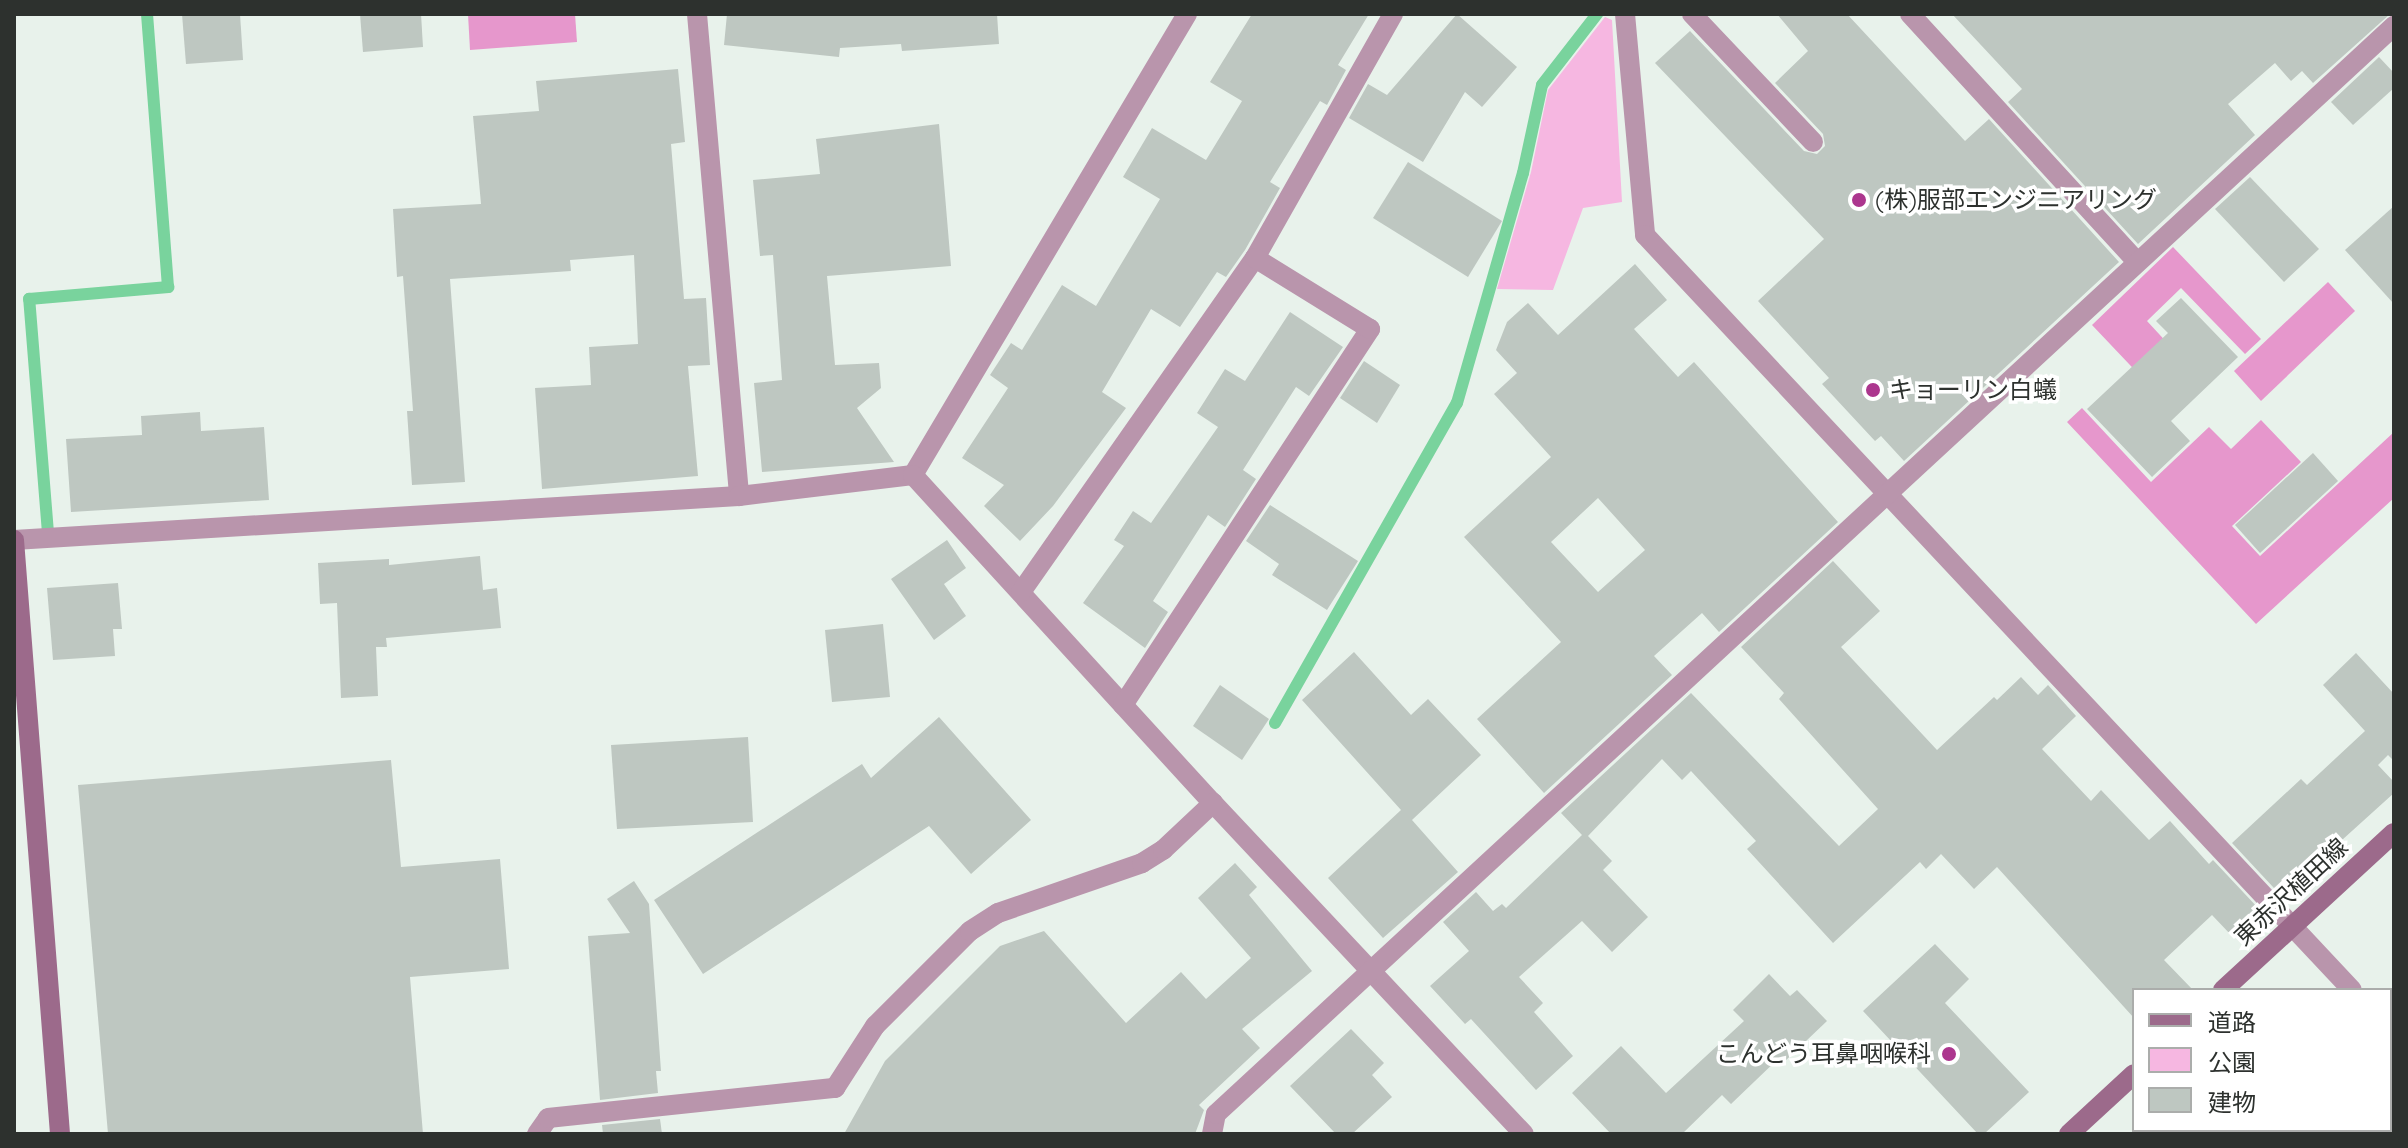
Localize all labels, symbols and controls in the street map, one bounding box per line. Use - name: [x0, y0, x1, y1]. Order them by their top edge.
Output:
- place label: (株)服部エンジニアリング: [1875, 186, 2157, 214]
- marker: (株)服部エンジニアリング: [1850, 191, 1868, 209]
- place label: キョーリン白蟻: [1889, 376, 2057, 404]
- marker: キョーリン白蟻: [1864, 381, 1882, 399]
- street label: 東赤沢植田線: [2229, 832, 2353, 952]
- legend: [2132, 988, 2392, 1132]
- text: 道路: [2208, 1007, 2256, 1037]
- place label: こんどう耳鼻咽喉科: [1715, 1040, 1931, 1068]
- marker: こんどう耳鼻咽喉科: [1938, 1043, 1960, 1065]
- text: 公園: [2208, 1047, 2256, 1077]
- text: 建物: [2208, 1087, 2256, 1117]

